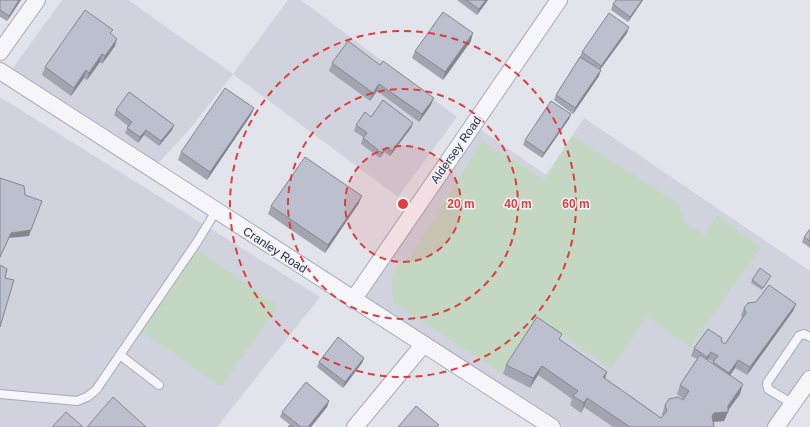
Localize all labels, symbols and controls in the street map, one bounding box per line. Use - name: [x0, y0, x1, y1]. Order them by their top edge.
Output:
- street label: Aldersey Road: [428, 114, 484, 186]
- centre of rings: [396, 197, 410, 211]
- text: 20 m: [447, 197, 475, 211]
- text: 40 m: [504, 197, 532, 211]
- text: 60 m: [562, 197, 590, 211]
- street label: Cranley Road: [240, 224, 310, 276]

